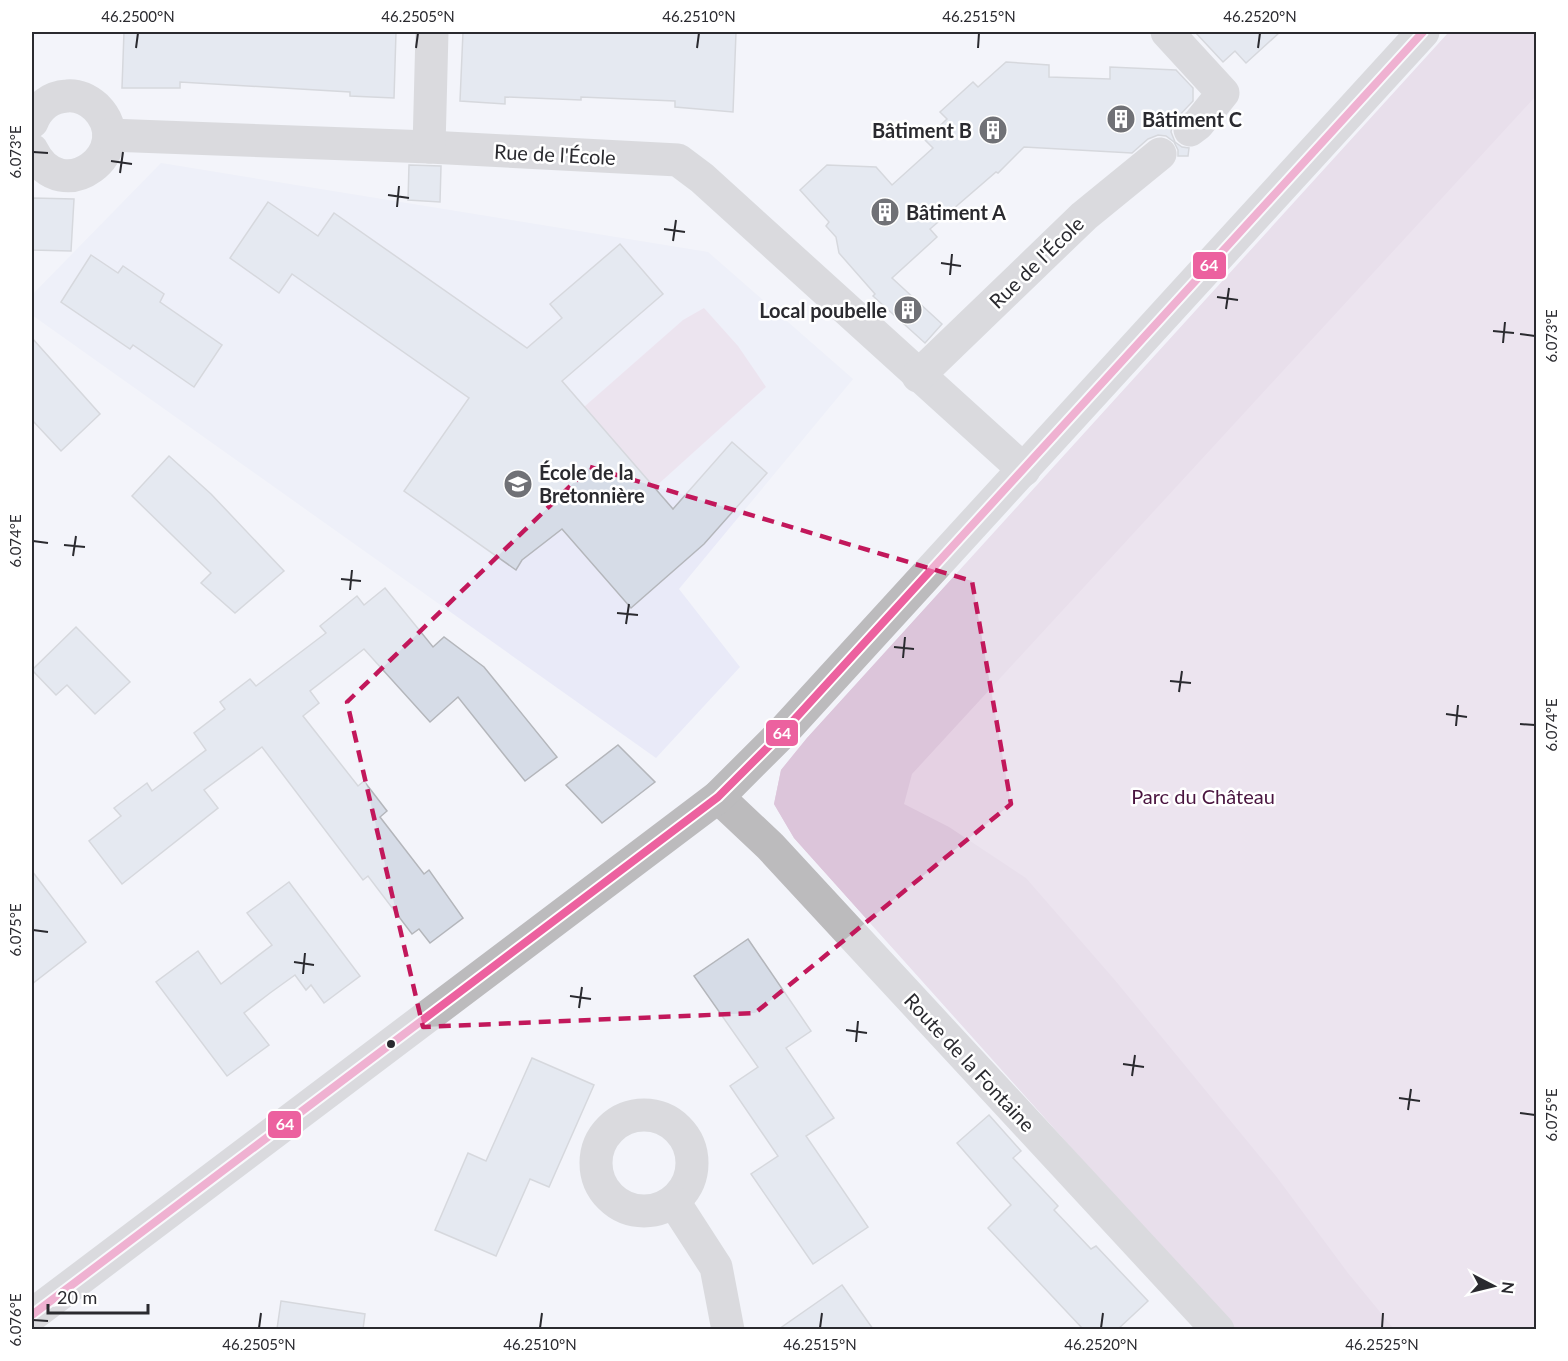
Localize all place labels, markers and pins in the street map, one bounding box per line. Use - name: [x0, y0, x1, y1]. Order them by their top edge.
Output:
- building icon: Bâtiment C: [1105, 103, 1137, 135]
- place label: Bâtiment C: [1142, 107, 1242, 131]
- building icon: Bâtiment B: [977, 114, 1009, 146]
- place label: Bâtiment B: [872, 118, 972, 142]
- building icon: Bâtiment A: [869, 196, 901, 228]
- place label: Bâtiment A: [906, 200, 1006, 224]
- building icon: Local poubelle: [892, 294, 924, 326]
- place label: Local poubelle: [759, 298, 887, 322]
- place label: École de la Bretonnière: [539, 460, 645, 507]
- school or university icon: École de la Bretonnière: [502, 468, 534, 500]
- unlabelled marker: [385, 1038, 397, 1050]

